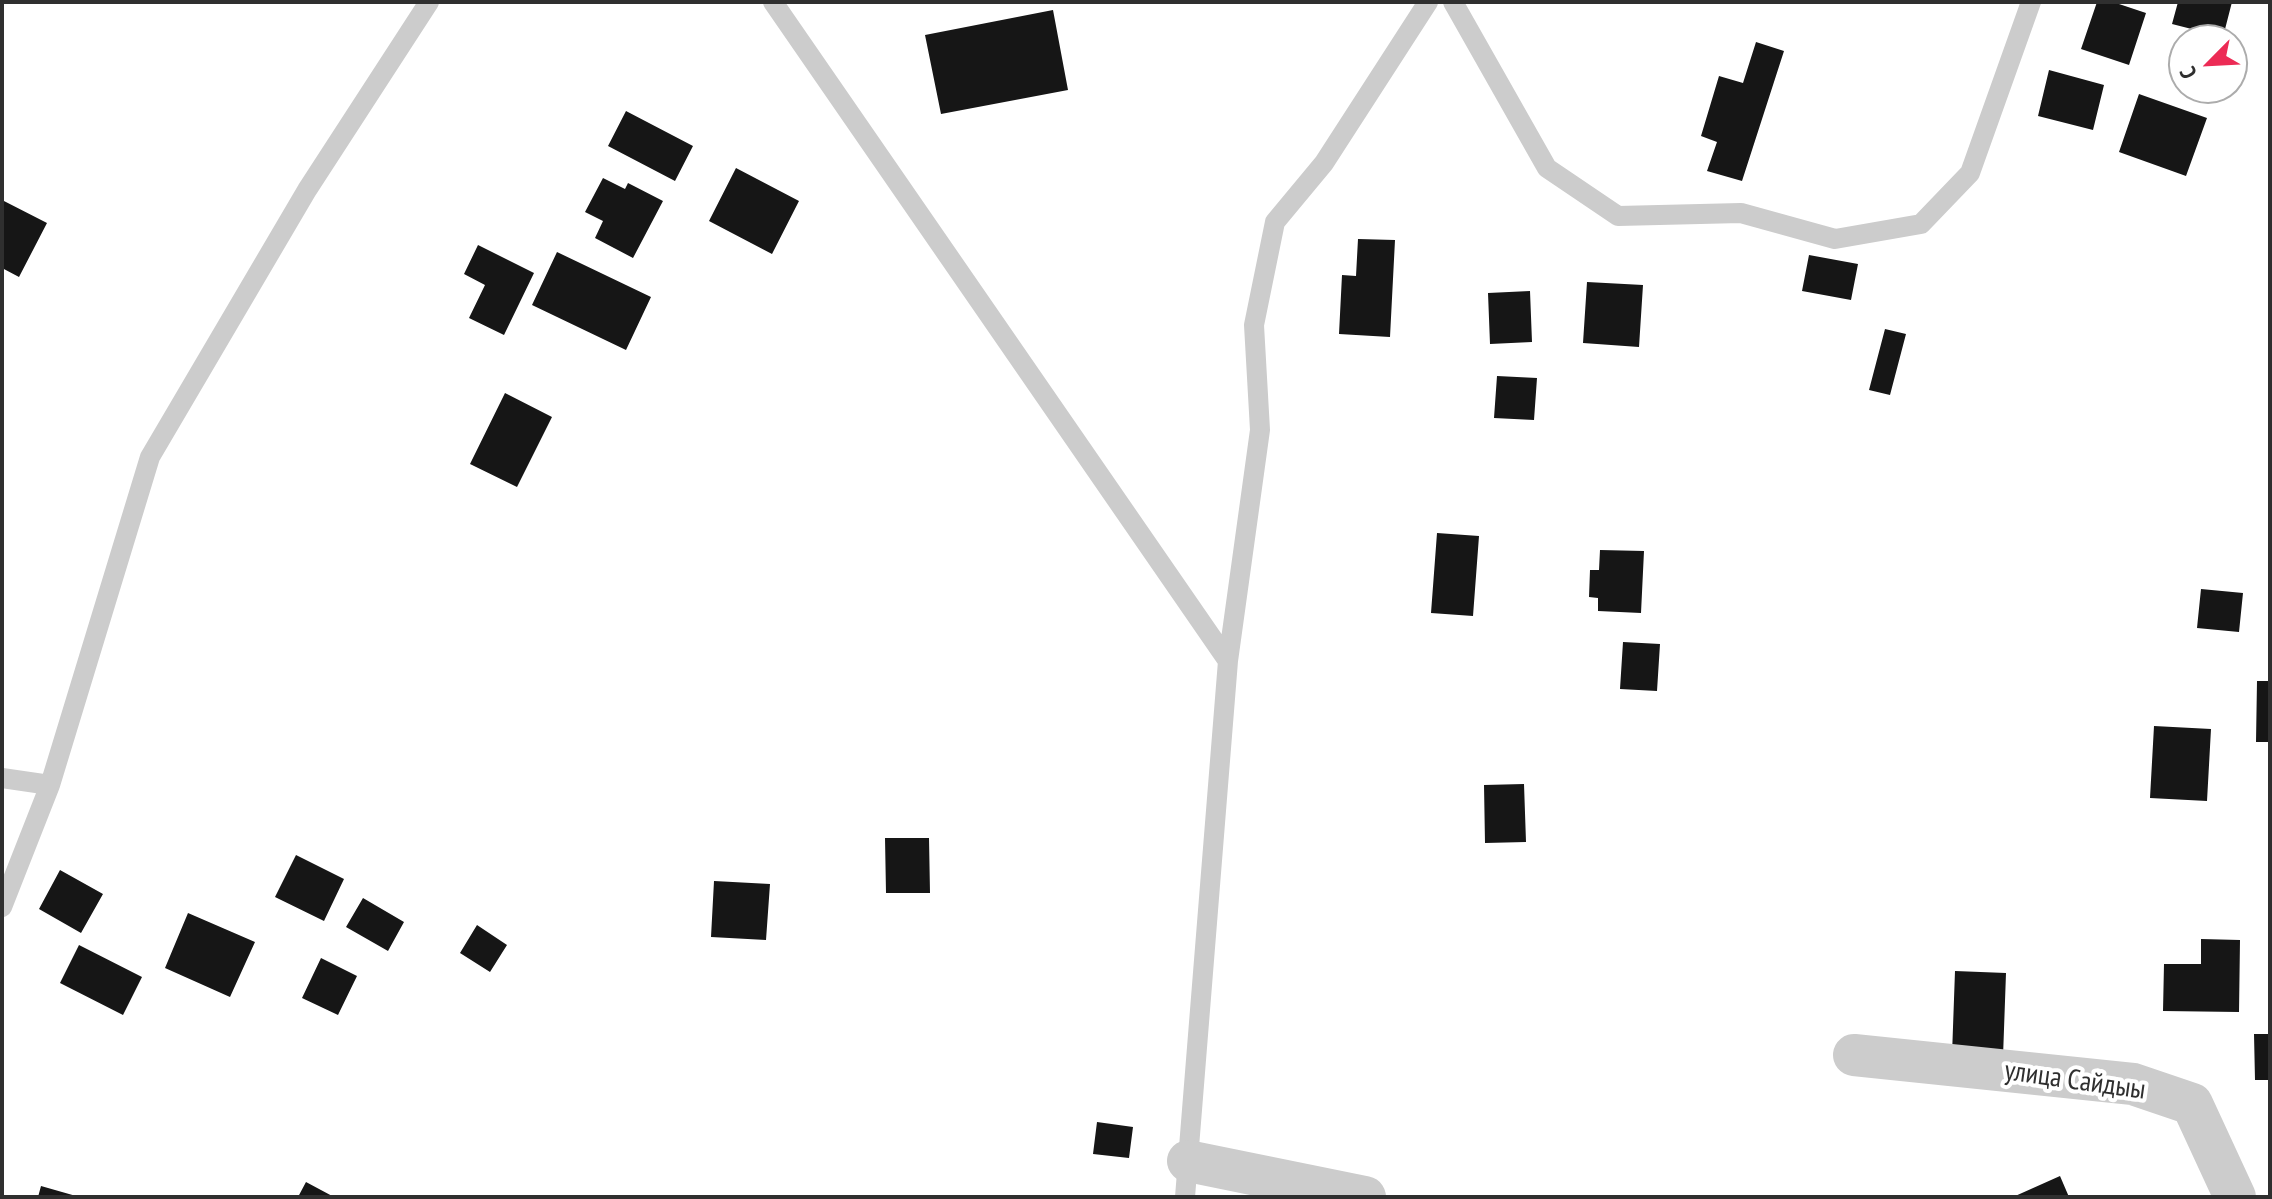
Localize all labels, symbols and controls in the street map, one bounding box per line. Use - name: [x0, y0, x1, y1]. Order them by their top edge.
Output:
- north arrow: [2168, 24, 2248, 104]
- text: С: [2173, 63, 2203, 83]
- street label: улица Сайдыы: [2002, 1054, 2148, 1108]

